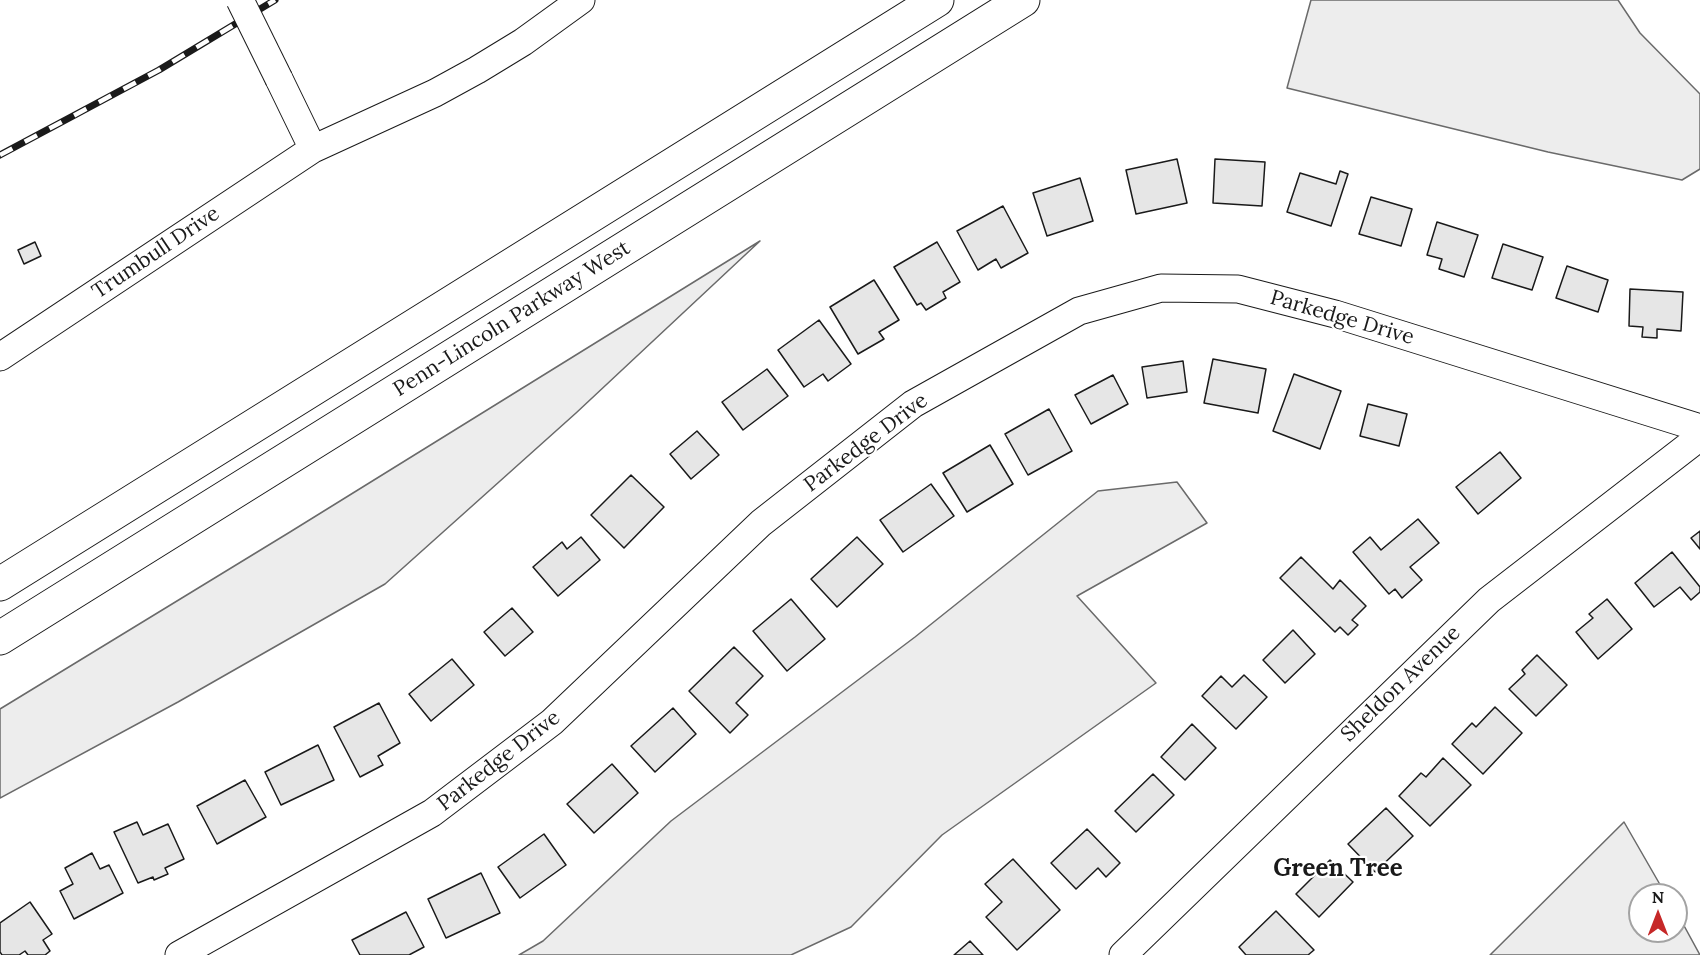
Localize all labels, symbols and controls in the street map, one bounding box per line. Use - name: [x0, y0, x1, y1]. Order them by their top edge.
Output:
- street label: Trumbull Drive: [88, 201, 224, 305]
- street label: Penn-Lincoln Parkway West: [389, 236, 635, 402]
- street label: Parkedge Drive: [1267, 285, 1417, 351]
- street label: Parkedge Drive: [799, 388, 933, 498]
- street label: Sheldon Avenue: [1336, 621, 1466, 747]
- street label: Parkedge Drive: [433, 705, 565, 817]
- district label: Green Tree: [1273, 855, 1403, 883]
- north arrow: [1628, 883, 1688, 943]
- text: N: [1652, 887, 1664, 907]

